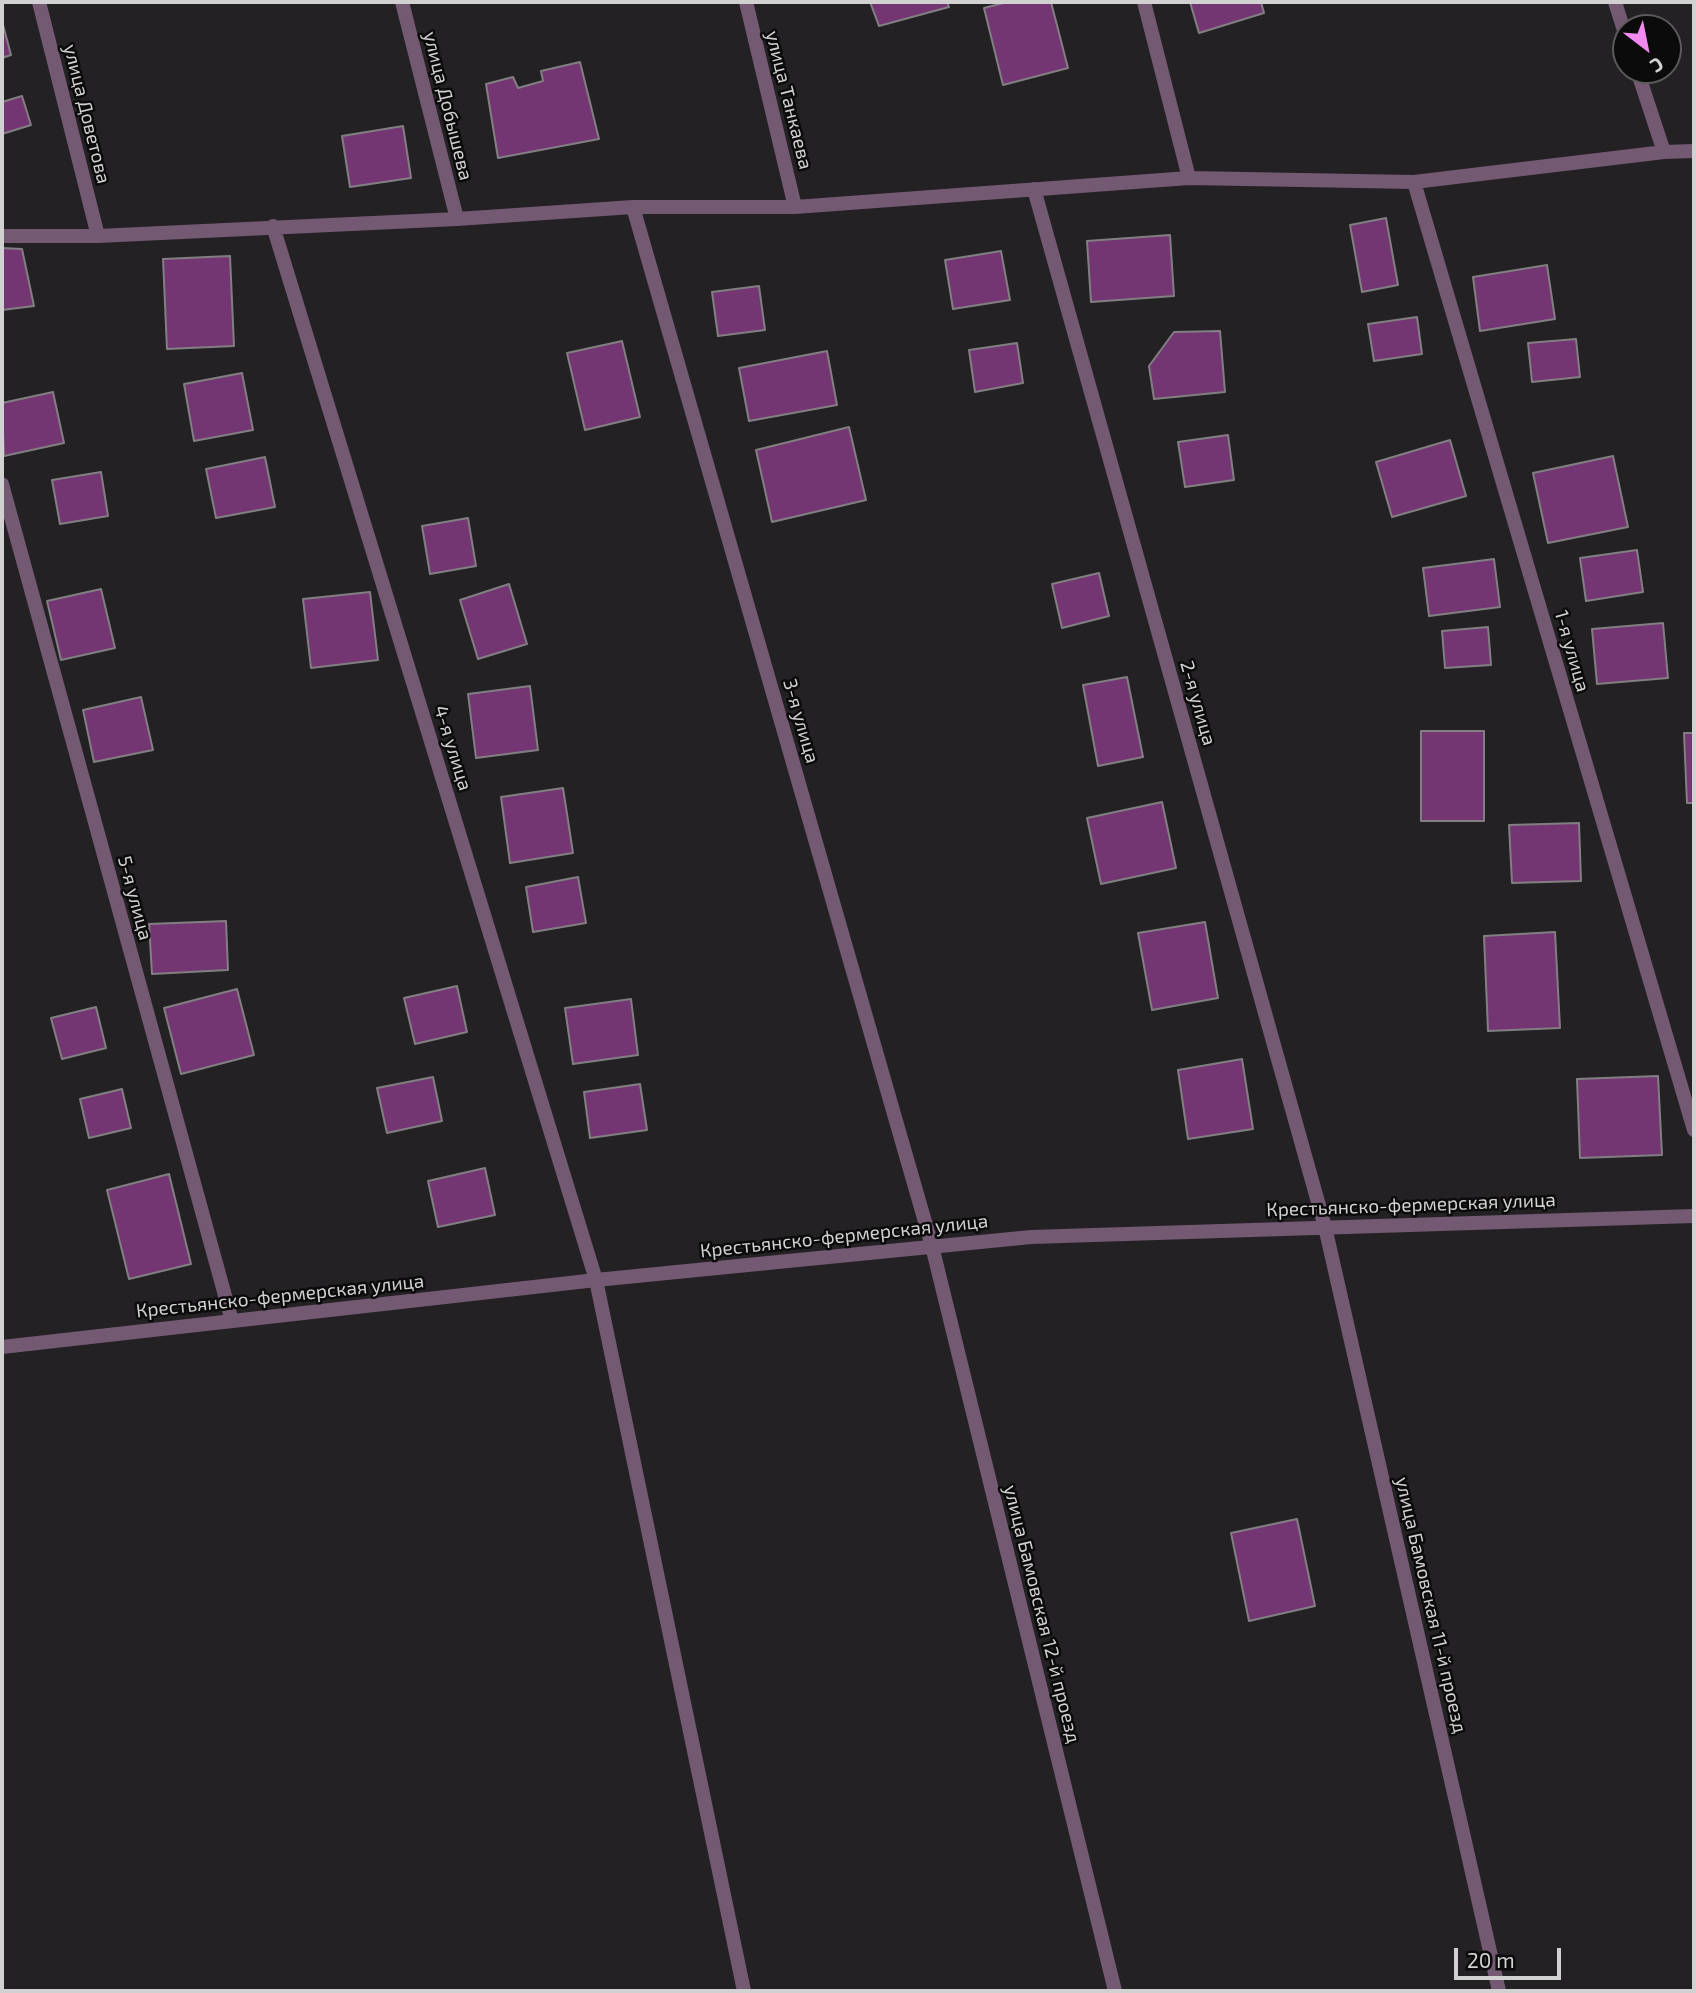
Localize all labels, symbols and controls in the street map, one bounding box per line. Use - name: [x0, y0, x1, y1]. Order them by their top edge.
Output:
- north arrow: [1612, 14, 1682, 84]
- street label: улица Танкаева: [761, 28, 817, 172]
- street label: улица Добышева: [418, 29, 478, 183]
- street label: улица Доветова: [59, 42, 115, 186]
- text: С: [1646, 53, 1668, 78]
- street label: 1-я улица: [1550, 608, 1594, 694]
- street label: 2-я улица: [1175, 658, 1221, 748]
- street label: 3-я улица: [778, 676, 824, 766]
- street label: 4-я улица: [429, 703, 477, 793]
- street label: 5-я улица: [113, 853, 157, 943]
- street label: Крестьянско-фермерская улица: [1266, 1189, 1556, 1221]
- street label: Крестьянско-фермерская улица: [699, 1210, 989, 1262]
- street label: Крестьянско-фермерская улица: [135, 1270, 425, 1322]
- street label: улица Бамовская 11-й проезд: [1390, 1475, 1472, 1735]
- street label: улица Бамовская 12-й проезд: [999, 1483, 1085, 1745]
- scale bar: [1458, 1934, 1565, 1978]
- text: 20 m: [1467, 1947, 1515, 1972]

